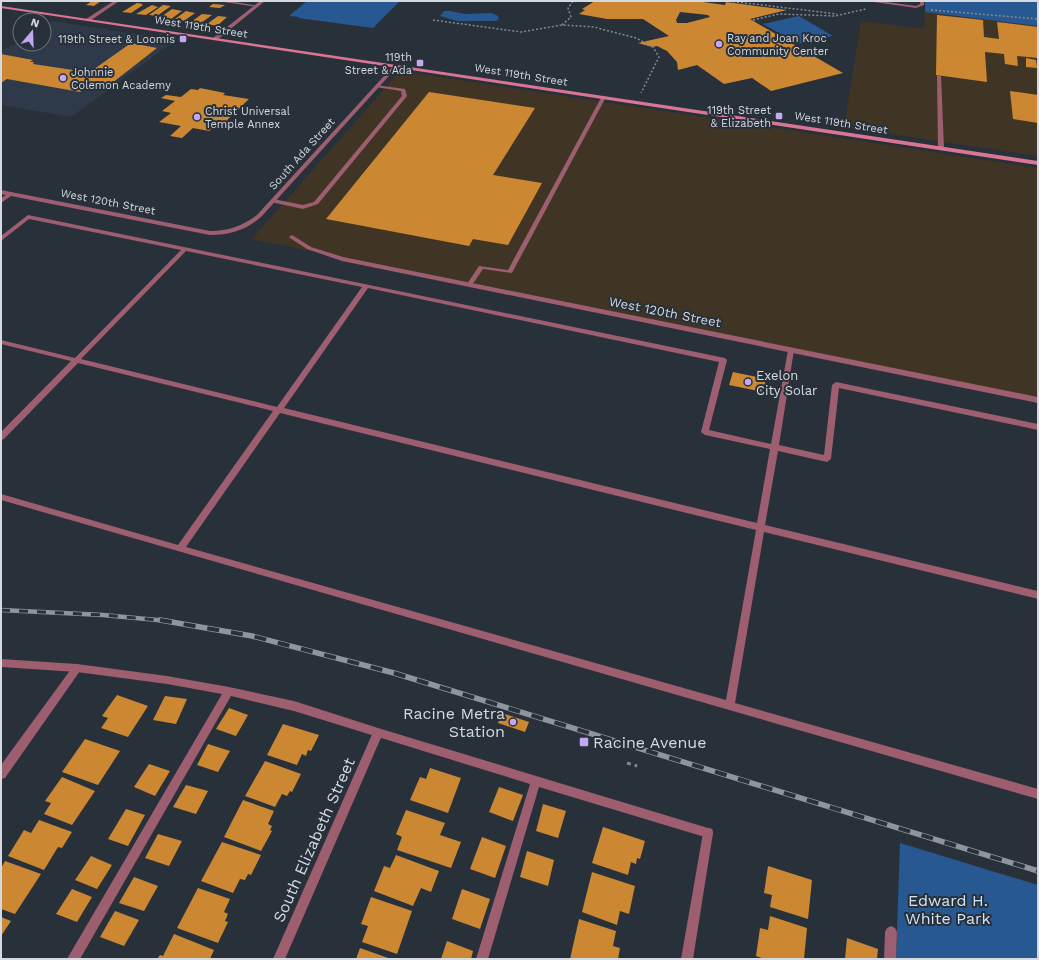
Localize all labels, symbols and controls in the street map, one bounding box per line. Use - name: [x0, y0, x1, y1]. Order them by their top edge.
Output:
- north arrow: [12, 12, 52, 52]
- street label: West 119th Street: [153, 13, 249, 41]
- text: N: [29, 16, 41, 30]
- place label: Ray and Joan Kroc Community Center: [727, 32, 829, 58]
- place label: 119th Street & Loomis: [58, 33, 175, 46]
- marker: 119th Street & Loomis: [178, 34, 188, 44]
- marker: Ray and Joan Kroc Community Center: [714, 39, 724, 49]
- place label: 119th Street & Ada: [345, 51, 412, 77]
- marker: 119th Street & Ada: [415, 58, 425, 68]
- street label: West 119th Street: [473, 61, 569, 89]
- place label: Johnnie Colemon Academy: [71, 66, 171, 92]
- marker: Johnnie Colemon Academy: [58, 73, 68, 83]
- place label: 119th Street & Elizabeth: [707, 104, 771, 130]
- place label: Christ Universal Temple Annex: [205, 105, 291, 131]
- street label: West 119th Street: [793, 109, 889, 137]
- marker: 119th Street & Elizabeth: [774, 111, 784, 121]
- marker: Christ Universal Temple Annex: [192, 112, 202, 122]
- street label: South Ada Street: [266, 115, 338, 193]
- street label: West 120th Street: [59, 186, 157, 218]
- street label: West 120th Street: [608, 294, 723, 330]
- place label: Exelon City Solar: [756, 368, 817, 398]
- marker: Exelon City Solar: [743, 377, 753, 387]
- place label: Racine Metra Station: [403, 704, 505, 741]
- marker: Racine Metra Station: [508, 717, 518, 727]
- place label: Racine Avenue: [593, 733, 706, 752]
- marker: Racine Avenue: [578, 736, 590, 748]
- street label: South Elizabeth Street: [269, 755, 359, 925]
- park label: Edward H. White Park: [905, 891, 991, 928]

